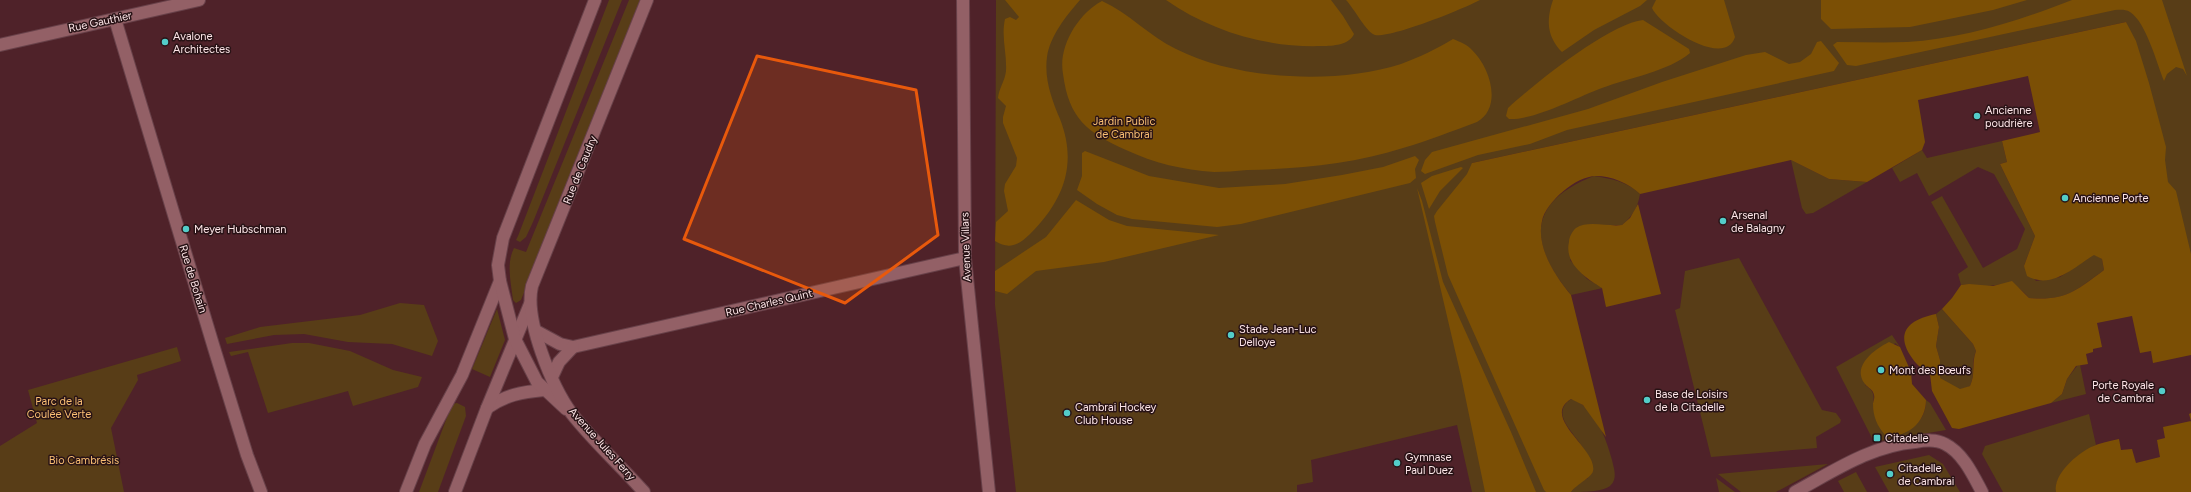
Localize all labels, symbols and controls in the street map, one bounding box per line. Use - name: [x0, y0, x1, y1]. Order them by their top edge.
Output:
- street label: Rue Gauthier: [67, 9, 133, 35]
- place label: Avalone Architectes: [173, 30, 230, 56]
- marker: Avalone Architectes: [160, 37, 170, 47]
- place label: Ancienne poudrière: [1985, 104, 2032, 130]
- marker: Ancienne poudrière: [1972, 111, 1982, 121]
- park label: Jardin Public de Cambrai: [1093, 115, 1155, 141]
- street label: Rue de Caudry: [560, 134, 600, 206]
- place label: Ancienne Porte: [2073, 192, 2149, 205]
- marker: Ancienne Porte: [2060, 193, 2070, 203]
- place label: Arsenal de Balagny: [1731, 209, 1785, 235]
- street label: Avenue Villars: [958, 212, 974, 282]
- marker: Arsenal de Balagny: [1718, 216, 1728, 226]
- place label: Meyer Hubschman: [194, 223, 286, 236]
- marker: Meyer Hubschman: [181, 224, 191, 234]
- street label: Rue de Bohain: [176, 243, 210, 315]
- street label: Rue Charles Quint: [724, 287, 814, 319]
- place label: Stade Jean-Luc Delloye: [1239, 323, 1317, 349]
- marker: Stade Jean-Luc Delloye: [1226, 330, 1236, 340]
- place label: Mont des Bœufs: [1889, 364, 1971, 377]
- marker: Mont des Bœufs: [1876, 365, 1886, 375]
- place label: Porte Royale de Cambrai: [2092, 379, 2154, 405]
- marker: Porte Royale de Cambrai: [2157, 386, 2167, 396]
- place label: Base de Loisirs de la Citadelle: [1655, 388, 1728, 414]
- park label: Parc de la Coulée Verte: [27, 395, 91, 421]
- marker: Base de Loisirs de la Citadelle: [1642, 395, 1652, 405]
- place label: Cambrai Hockey Club House: [1075, 401, 1157, 427]
- street label: Avenue Jules Ferry: [566, 405, 638, 483]
- marker: Cambrai Hockey Club House: [1062, 408, 1072, 418]
- place label: Citadelle: [1885, 432, 1929, 445]
- marker: Citadelle: [1872, 433, 1882, 443]
- place label: Gymnase Paul Duez: [1405, 451, 1453, 477]
- park label: Bio Cambrésis: [49, 454, 119, 467]
- marker: Gymnase Paul Duez: [1392, 458, 1402, 468]
- place label: Citadelle de Cambrai: [1898, 462, 1954, 488]
- marker: Citadelle de Cambrai: [1885, 469, 1895, 479]

